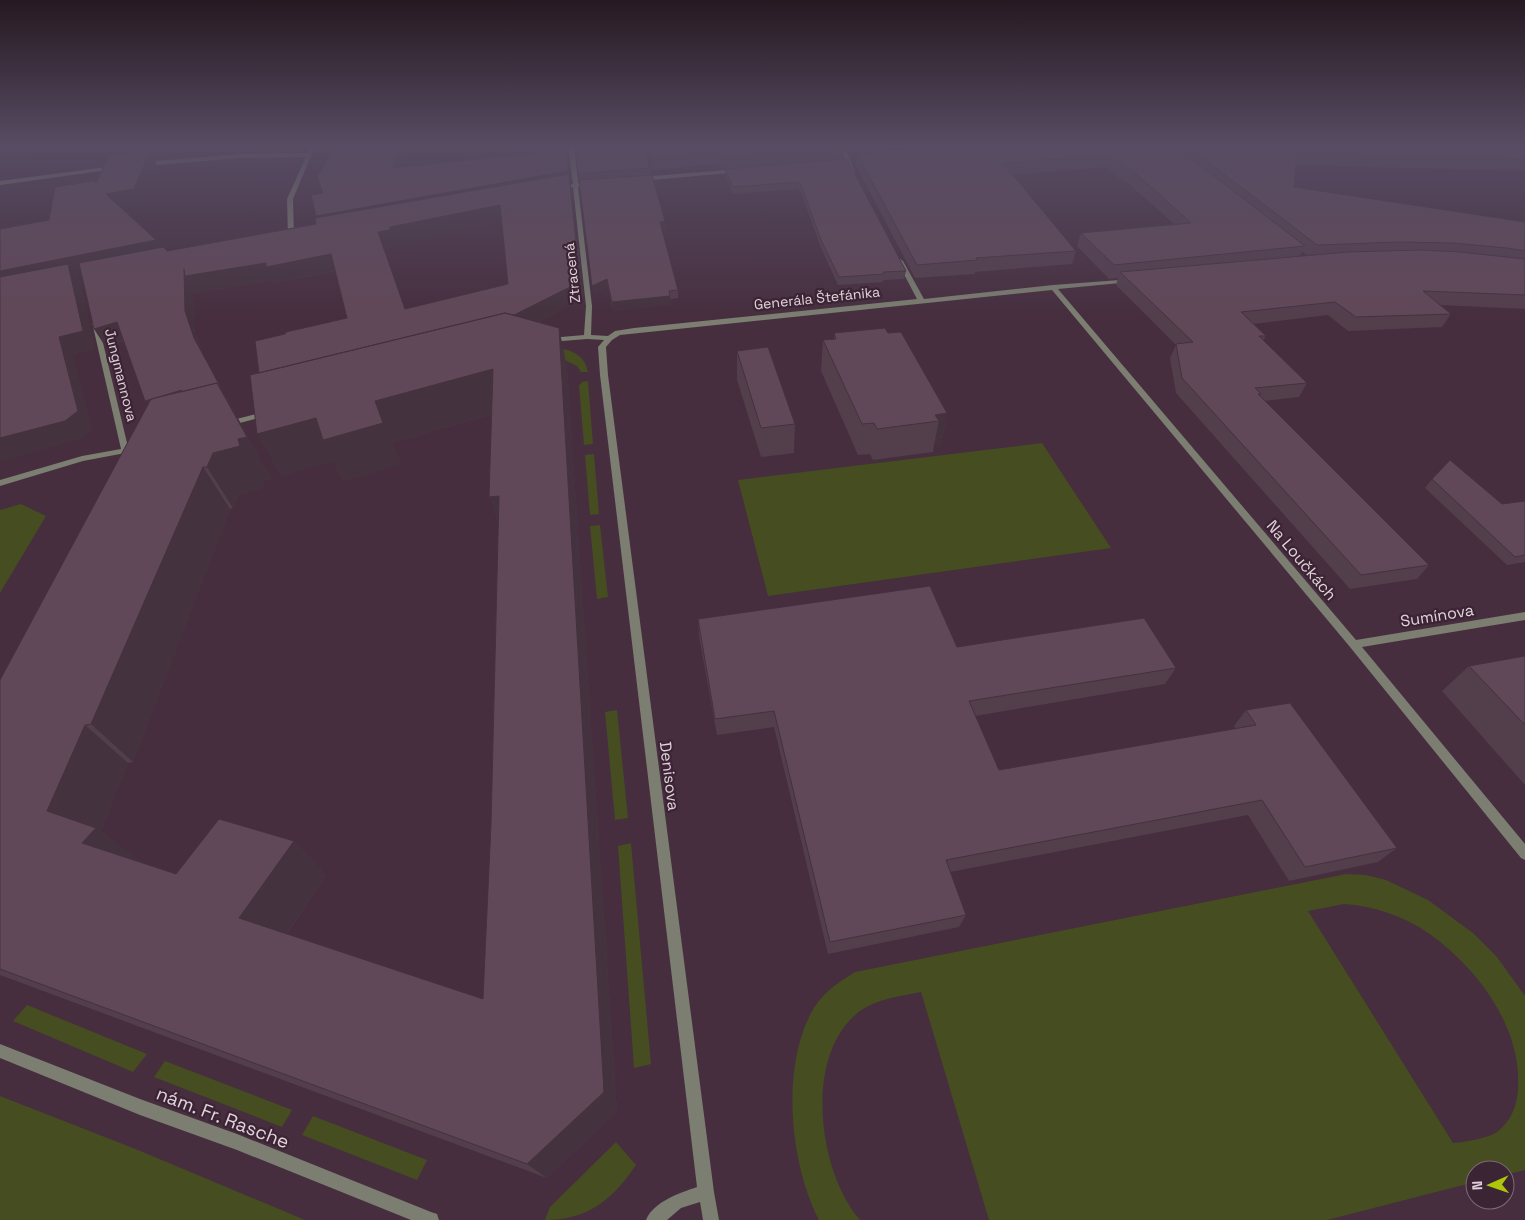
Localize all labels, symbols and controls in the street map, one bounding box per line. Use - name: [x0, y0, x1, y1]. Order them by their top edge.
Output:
- street label: Ztracená: [560, 242, 584, 304]
- street label: Generála Štefánika: [753, 282, 881, 314]
- street label: Jungmannova: [101, 327, 141, 423]
- street label: Na Loučkách: [1262, 516, 1341, 605]
- street label: Sumínova: [1399, 599, 1475, 632]
- street label: Denisova: [655, 740, 684, 812]
- street label: nám. Fr. Rasche: [153, 1081, 293, 1154]
- north arrow: [1465, 1160, 1515, 1210]
- text: N: [1468, 1180, 1486, 1190]

